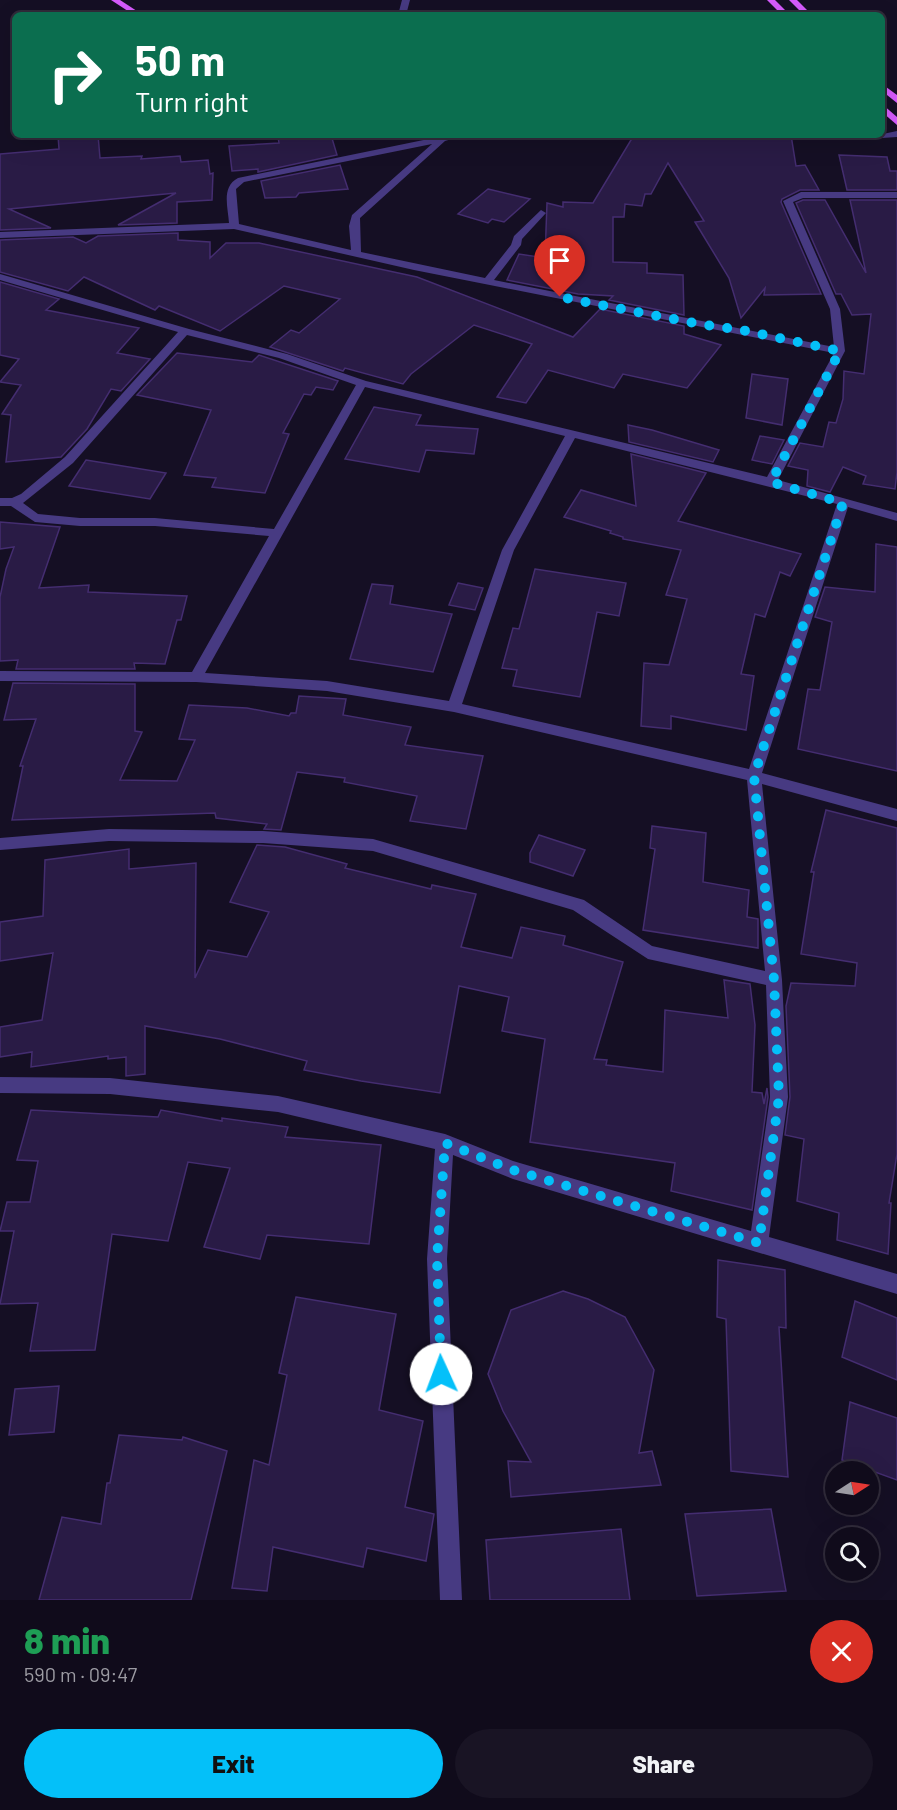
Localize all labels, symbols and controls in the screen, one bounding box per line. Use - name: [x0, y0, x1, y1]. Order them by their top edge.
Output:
- text: 50 m: [135, 34, 225, 84]
- icon: right: [36, 36, 114, 114]
- text: Turn right: [135, 85, 249, 117]
- pin: [534, 235, 585, 297]
- icon: arrive: [543, 244, 576, 277]
- position arrow: [409, 1342, 473, 1406]
- north arrow: [825, 1461, 879, 1515]
- map controls: [825, 1461, 879, 1581]
- button: search: [825, 1527, 879, 1581]
- text: 8 min: [24, 1618, 110, 1661]
- button: close: [810, 1620, 873, 1683]
- text: 590 m · 09:47: [24, 1662, 137, 1686]
- button: Exit: [24, 1729, 443, 1798]
- button: Share: [455, 1729, 873, 1798]

